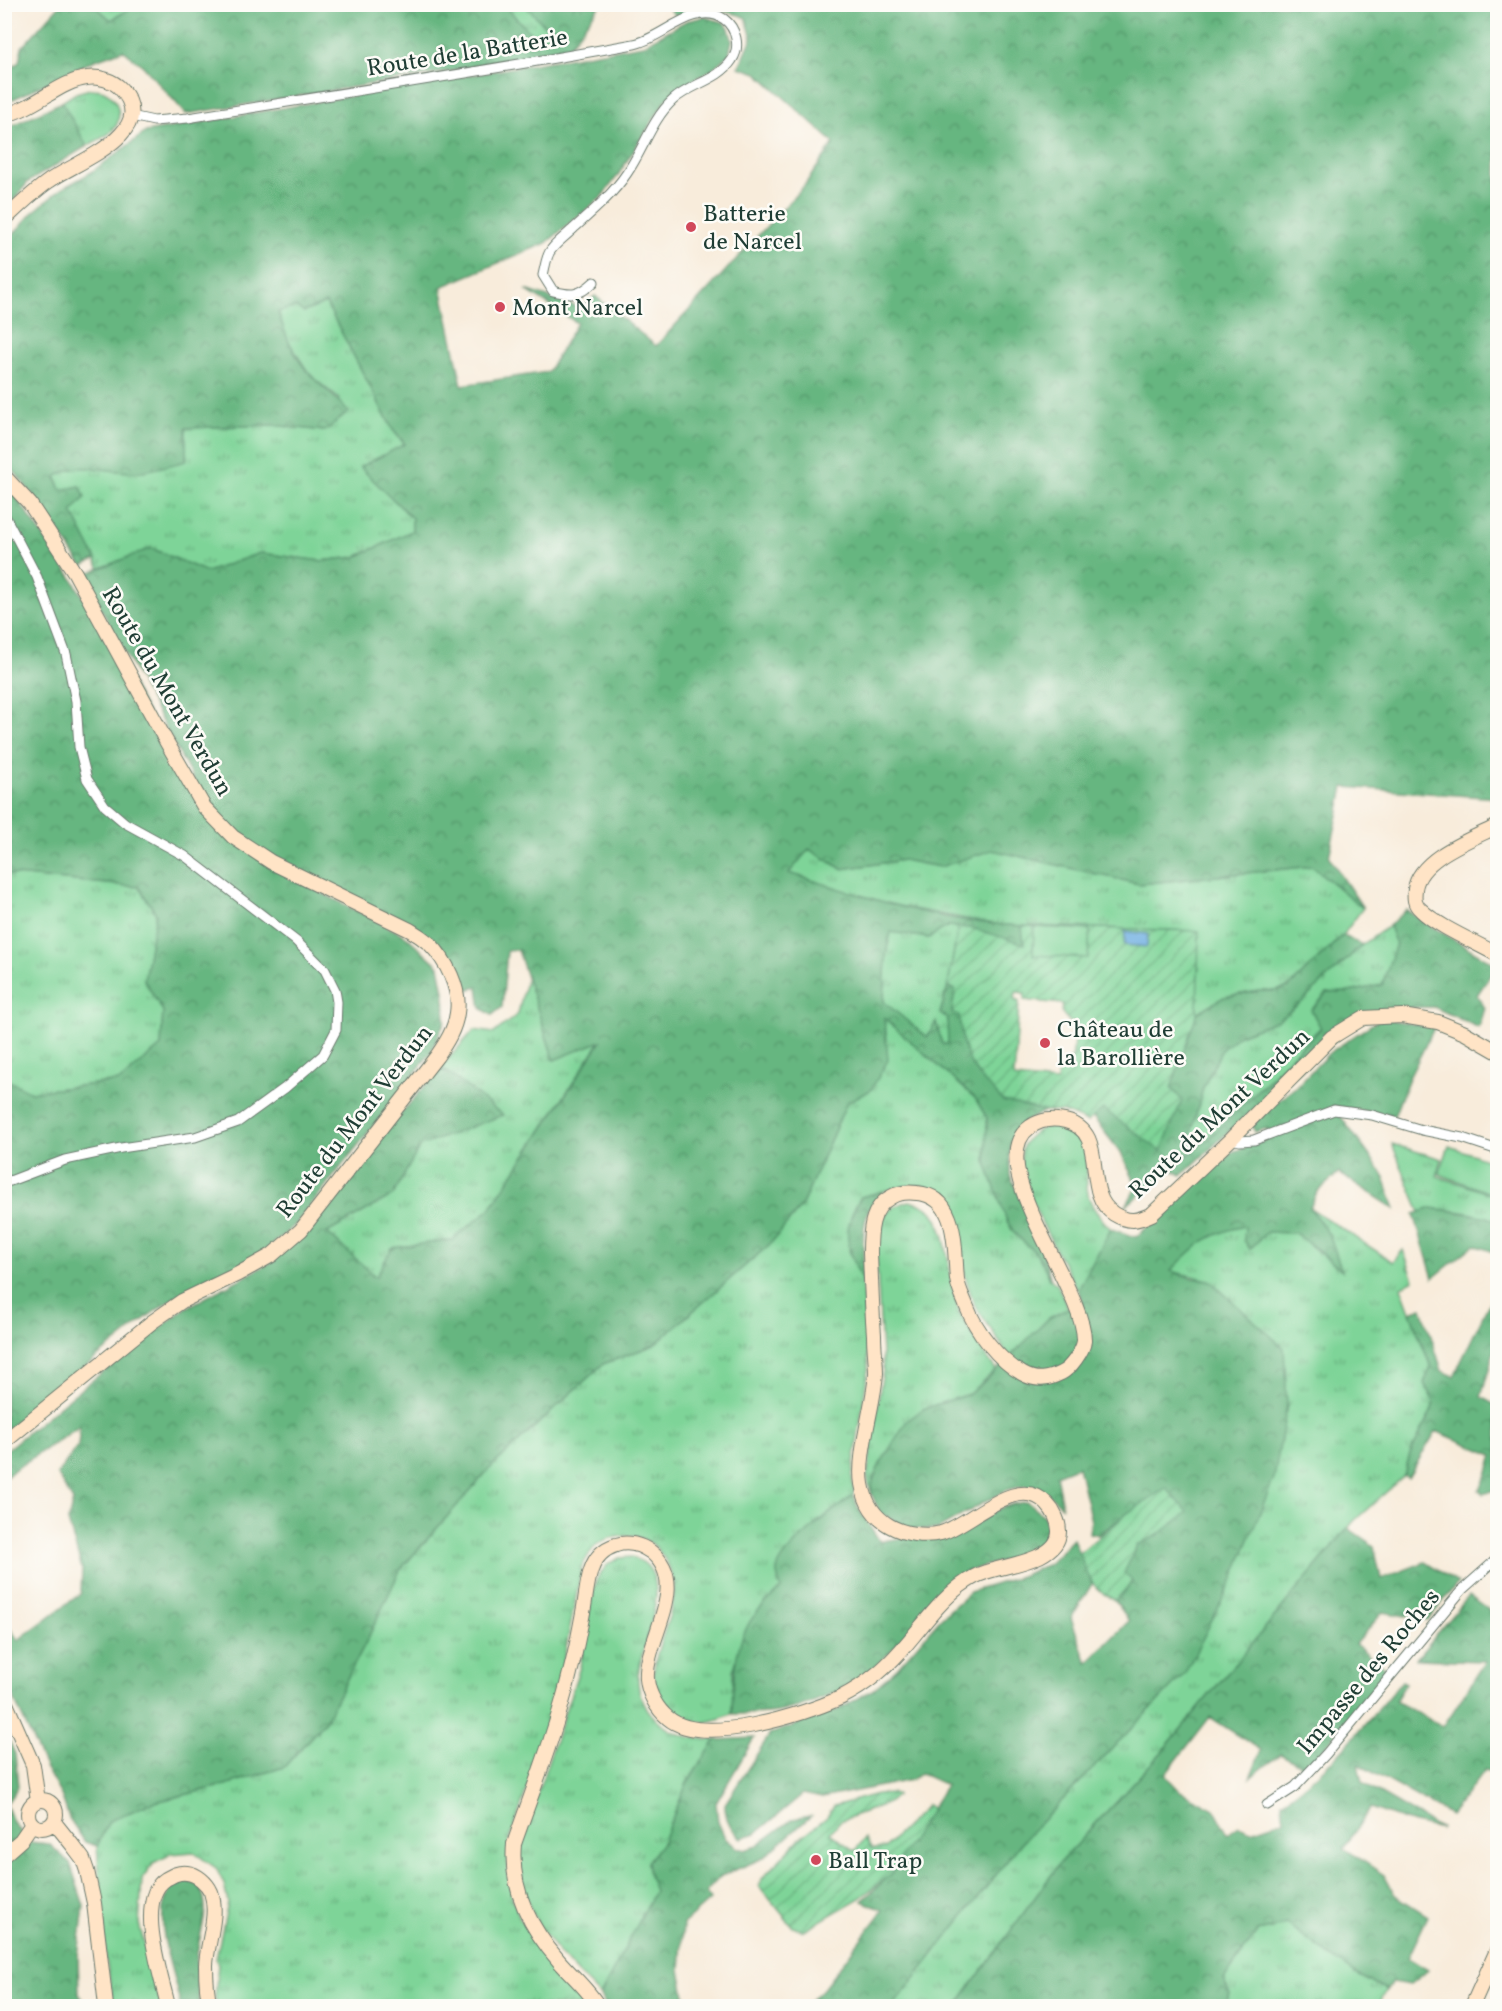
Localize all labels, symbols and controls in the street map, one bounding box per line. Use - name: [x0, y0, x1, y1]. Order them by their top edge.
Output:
- street label: Route de la Batterie: [364, 21, 570, 87]
- place label: Batterie de Narcel: [703, 198, 802, 260]
- marker: Batterie de Narcel: [684, 220, 698, 234]
- place label: Mont Narcel: [512, 292, 643, 326]
- marker: Mont Narcel: [493, 300, 507, 314]
- street label: Route du Mont Verdun: [92, 581, 240, 803]
- place label: Château de la Barollière: [1057, 1014, 1185, 1076]
- street label: Route du Mont Verdun: [269, 1018, 442, 1226]
- street label: Route du Mont Verdun: [1122, 1021, 1319, 1208]
- marker: Château de la Barollière: [1038, 1036, 1052, 1050]
- street label: Impasse des Roches: [1290, 1582, 1449, 1762]
- place label: Ball Trap: [828, 1845, 922, 1879]
- marker: Ball Trap: [809, 1853, 823, 1867]

